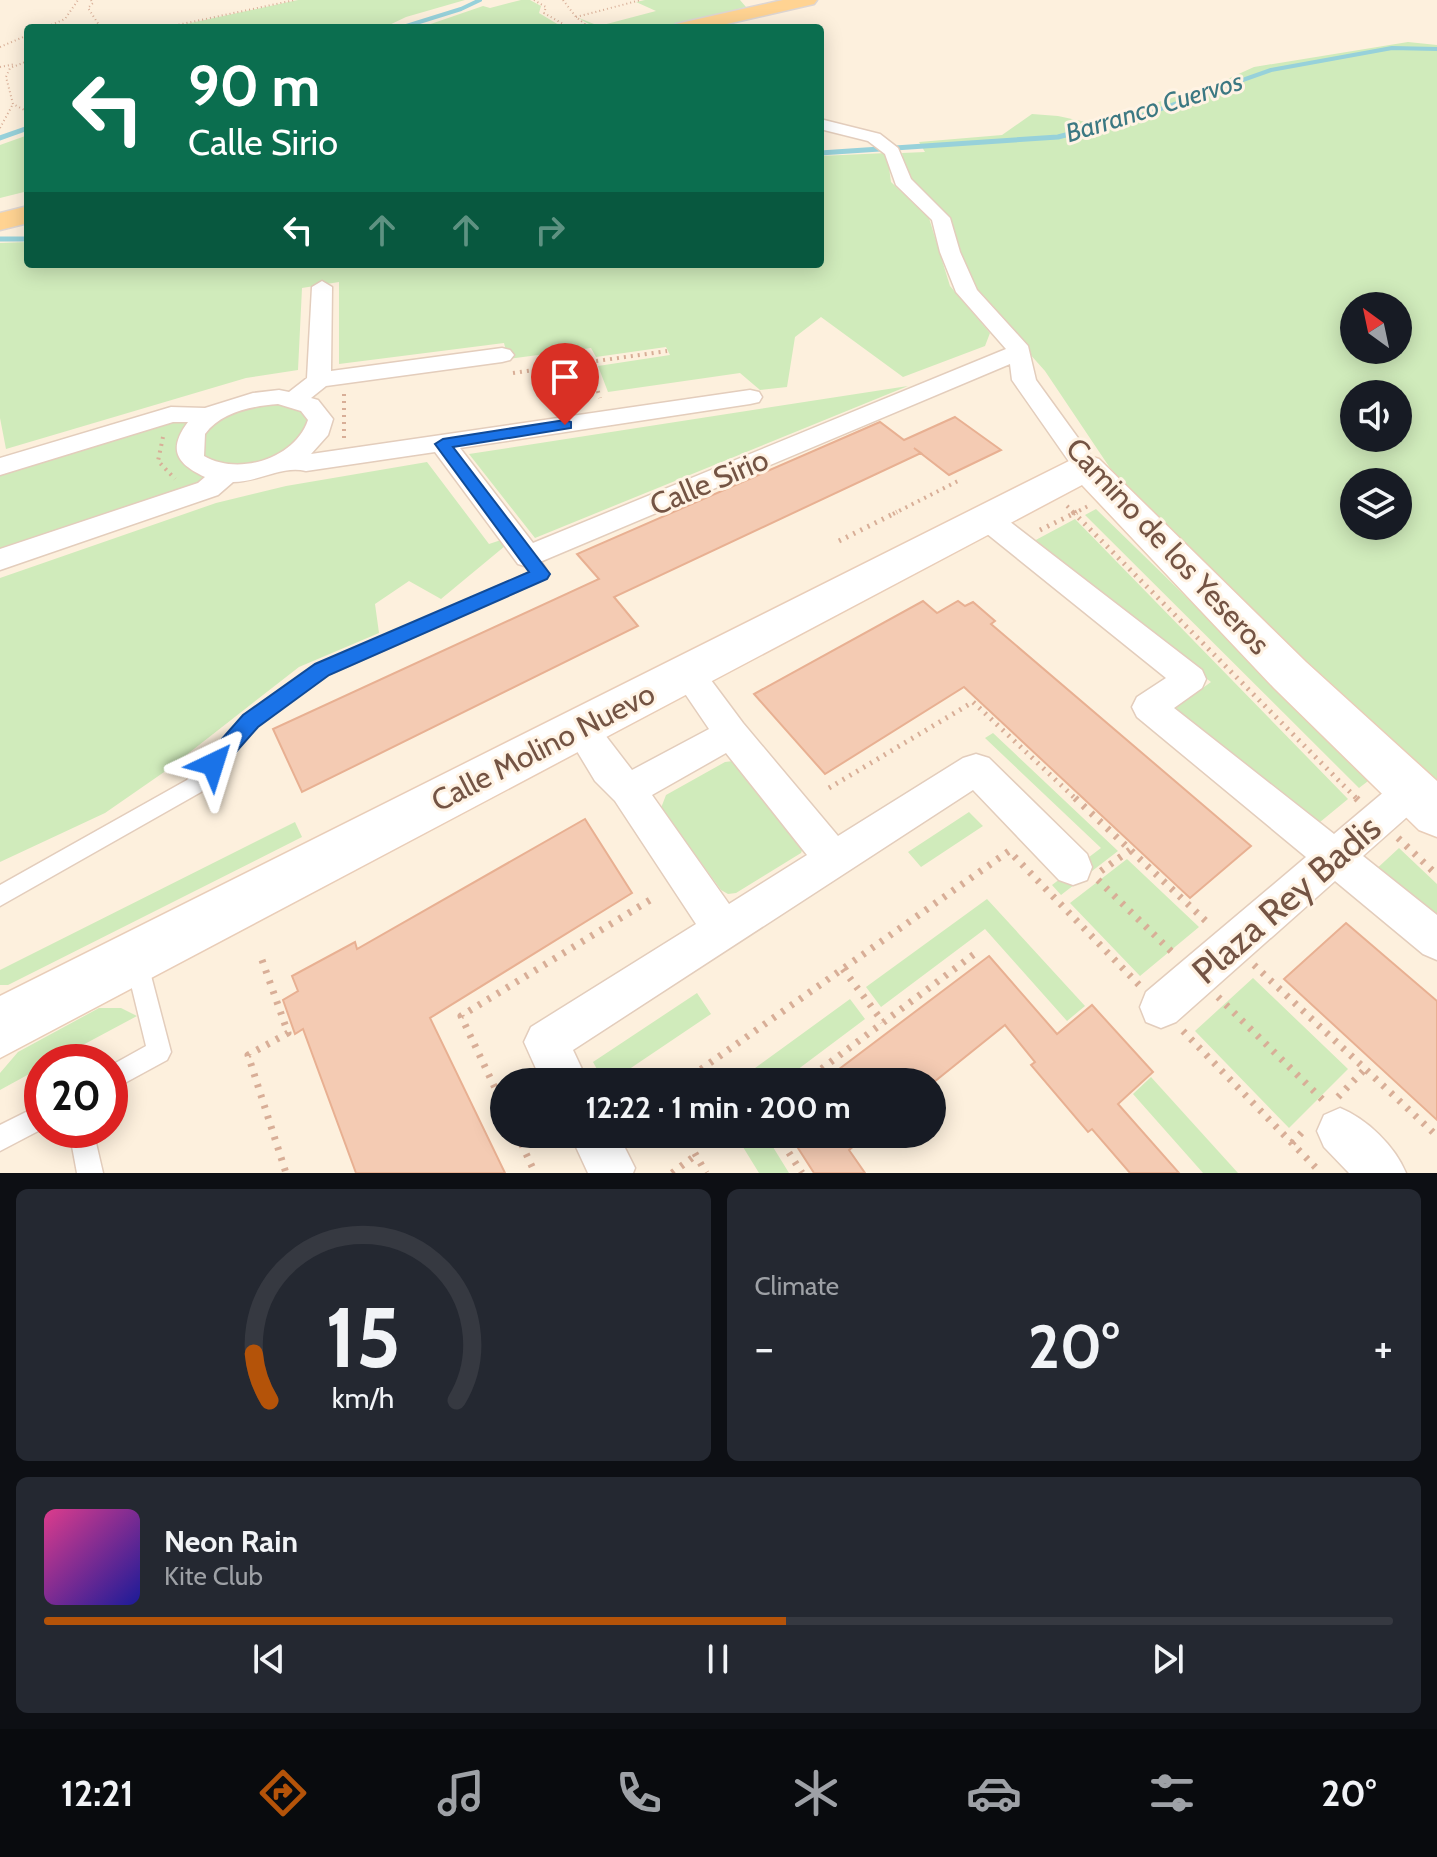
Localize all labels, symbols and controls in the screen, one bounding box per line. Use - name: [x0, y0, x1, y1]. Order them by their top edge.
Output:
- text: 90 m: [188, 52, 320, 120]
- icon: left: [56, 56, 160, 160]
- water label: Barranco Cuervos: [1062, 65, 1246, 149]
- text: Calle Sirio: [188, 120, 338, 164]
- icon: left: [276, 208, 320, 252]
- icon: ahead: [360, 208, 404, 252]
- icon: ahead: [444, 208, 488, 252]
- icon: right: [528, 208, 572, 252]
- north arrow: [1340, 292, 1412, 364]
- map controls: [1340, 292, 1412, 540]
- pin: [531, 343, 599, 425]
- icon: arrive: [543, 355, 587, 399]
- button: sound: [1340, 380, 1412, 452]
- street label: Camino de los Yeseros: [1058, 430, 1278, 662]
- street label: Calle Sirio: [644, 441, 774, 523]
- button: layers: [1340, 468, 1412, 540]
- street label: Calle Molino Nuevo: [425, 675, 661, 819]
- position arrow: [171, 722, 255, 806]
- street label: Plaza Rey Badis: [1183, 805, 1389, 993]
- speed limit sign: 20: [24, 1044, 128, 1148]
- text: 12:22 · 1 min · 200 m: [586, 1089, 850, 1126]
- text: Climate: [755, 1270, 839, 1302]
- text: 15: [326, 1287, 401, 1388]
- text: 20°: [1028, 1310, 1119, 1383]
- text: −: [755, 1321, 774, 1374]
- text: +: [1374, 1321, 1393, 1374]
- text: km/h: [332, 1380, 395, 1415]
- text: Neon Rain: [164, 1523, 298, 1560]
- text: Kite Club: [164, 1560, 263, 1592]
- icon: previous: [247, 1637, 291, 1681]
- icon: pause: [696, 1637, 740, 1681]
- icon: next: [1146, 1637, 1190, 1681]
- icon: directions: [255, 1765, 311, 1821]
- icon: music: [433, 1765, 489, 1821]
- icon: phone: [611, 1765, 667, 1821]
- icon: climate: [788, 1765, 844, 1821]
- icon: car: [966, 1765, 1022, 1821]
- icon: filters: [1144, 1765, 1200, 1821]
- text: 12:21: [61, 1771, 133, 1815]
- text: 20°: [1321, 1771, 1376, 1815]

